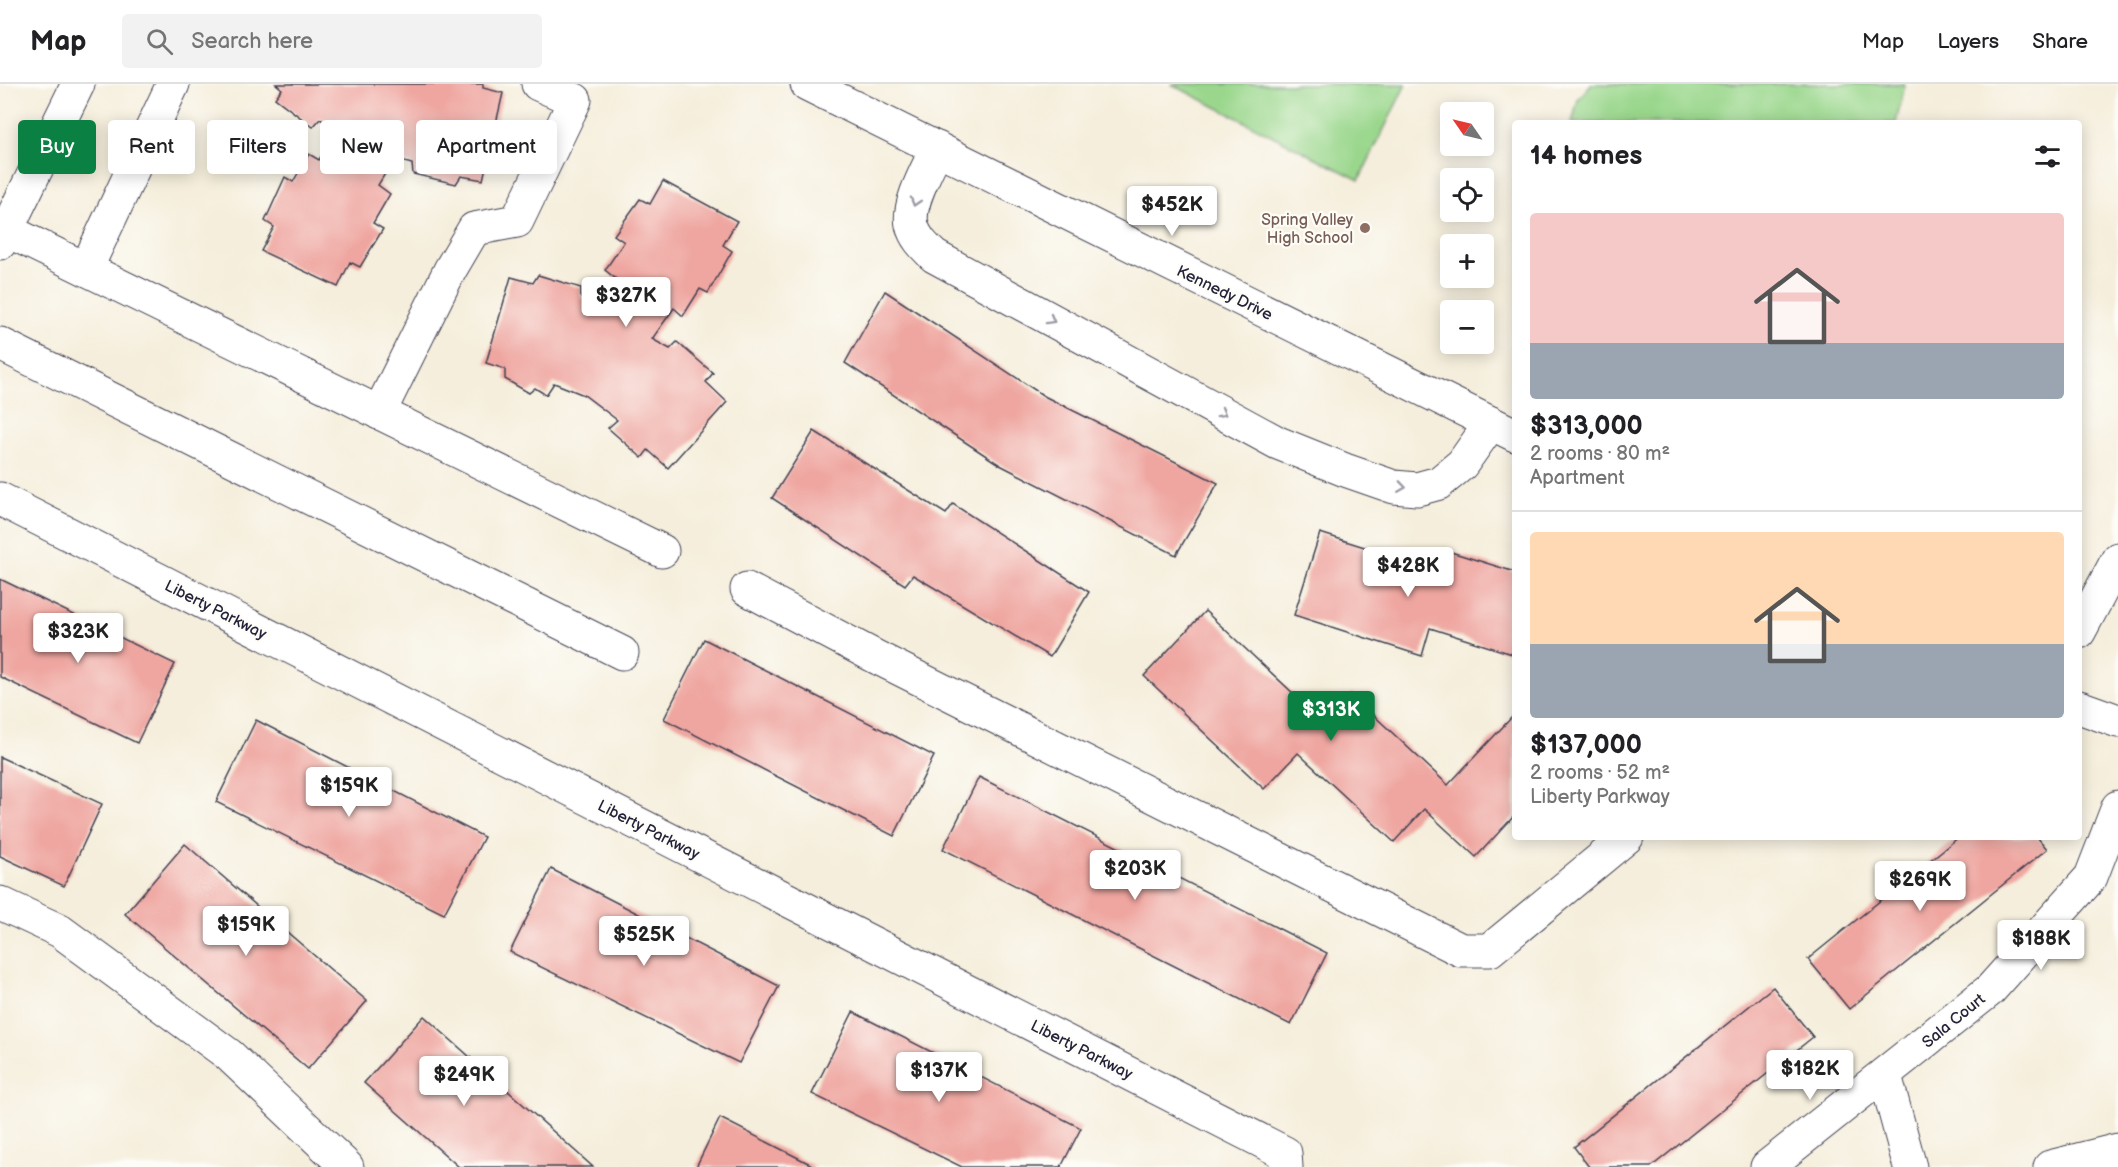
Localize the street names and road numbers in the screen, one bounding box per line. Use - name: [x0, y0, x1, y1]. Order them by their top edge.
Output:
- street label: Kennedy Drive: [1173, 262, 1276, 325]
- street label: Liberty Parkway: [161, 576, 270, 645]
- street label: Liberty Parkway: [594, 796, 703, 865]
- street label: Sala Court: [1919, 990, 1989, 1052]
- street label: Liberty Parkway: [1027, 1016, 1136, 1085]

